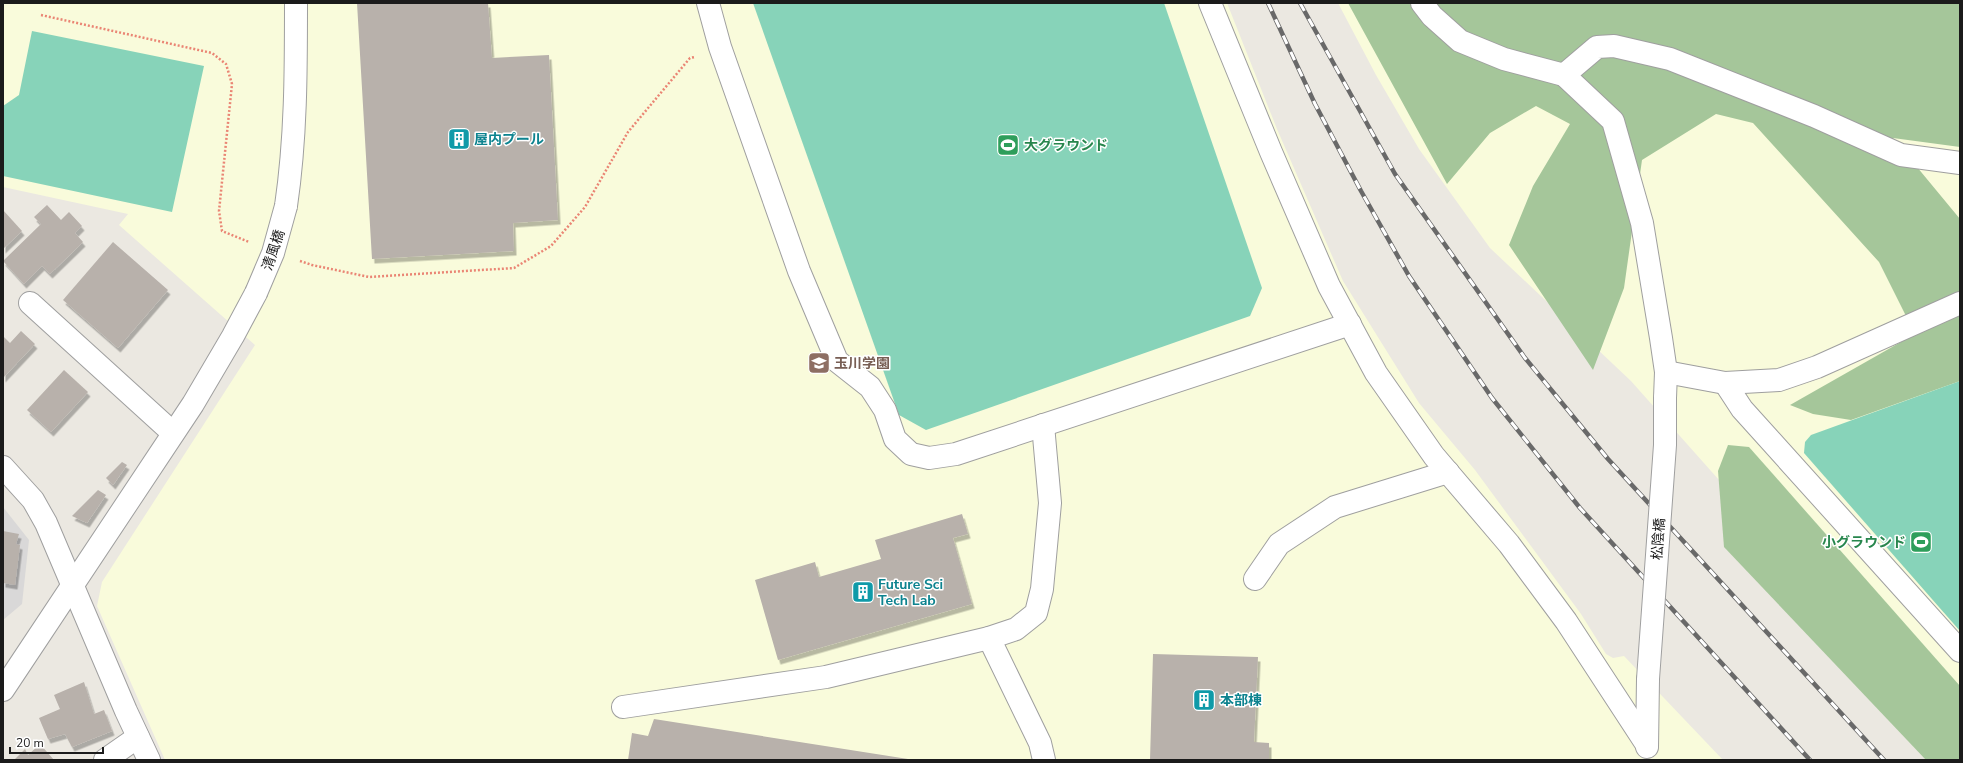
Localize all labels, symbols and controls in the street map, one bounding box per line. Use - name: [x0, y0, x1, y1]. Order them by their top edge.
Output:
- building icon: 屋内プール: [446, 126, 472, 152]
- place label: 屋内プール: [474, 130, 544, 149]
- sports icon: 大グラウンド: [995, 132, 1021, 158]
- place label: 大グラウンド: [1024, 136, 1108, 155]
- street label: 清風橋: [258, 227, 289, 273]
- school or university icon: 玉川学園: [806, 350, 832, 376]
- place label: 玉川学園: [834, 354, 890, 373]
- street label: 松陰橋: [1648, 517, 1669, 561]
- sports icon: 小グラウンド: [1908, 529, 1934, 555]
- place label: 小グラウンド: [1822, 533, 1906, 552]
- place label: Future Sci Tech Lab: [878, 575, 943, 610]
- building icon: Future Sci Tech Lab: [850, 579, 876, 605]
- building icon: 本部棟: [1191, 687, 1217, 713]
- place label: 本部棟: [1220, 691, 1262, 710]
- scale bar: [10, 729, 103, 755]
- text: 20 m: [16, 735, 44, 751]

